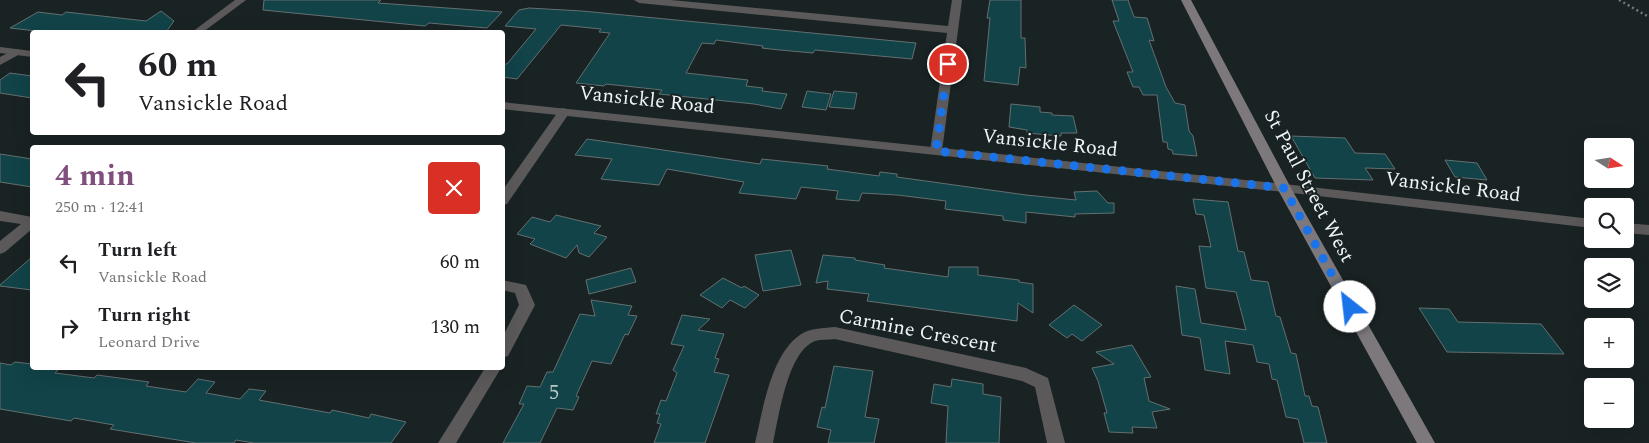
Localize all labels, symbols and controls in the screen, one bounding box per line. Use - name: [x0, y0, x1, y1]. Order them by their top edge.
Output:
- text: 60 m: [138, 39, 218, 92]
- pin: [927, 43, 969, 85]
- icon: left: [55, 50, 120, 115]
- icon: arrive: [934, 50, 962, 78]
- street label: Vansickle Road: [578, 78, 716, 122]
- text: Vansickle Road: [138, 87, 288, 120]
- street label: St Paul Street West: [1256, 104, 1362, 268]
- street label: Vansickle Road: [981, 121, 1119, 165]
- north arrow: [1584, 138, 1634, 188]
- map controls: [1584, 138, 1634, 428]
- text: 4 min: [55, 153, 135, 199]
- button: close: [428, 162, 480, 214]
- street label: Vansickle Road: [1384, 164, 1522, 210]
- text: 250 m · 12:41: [55, 195, 145, 219]
- button: search: [1584, 198, 1634, 248]
- text: Turn left: [98, 236, 177, 265]
- text: 60 m: [440, 248, 480, 277]
- icon: left: [55, 249, 83, 277]
- button: layers: [1584, 258, 1634, 308]
- text: Vansickle Road: [98, 265, 207, 289]
- position arrow: [1323, 280, 1375, 332]
- text: Turn right: [98, 301, 191, 330]
- street label: Carmine Crescent: [836, 301, 1000, 361]
- text: 130 m: [430, 313, 480, 342]
- icon: right: [55, 314, 83, 342]
- button: +: [1584, 318, 1634, 368]
- text: Leonard Drive: [98, 330, 200, 354]
- house number: 5: [549, 377, 559, 409]
- button: −: [1584, 378, 1634, 428]

